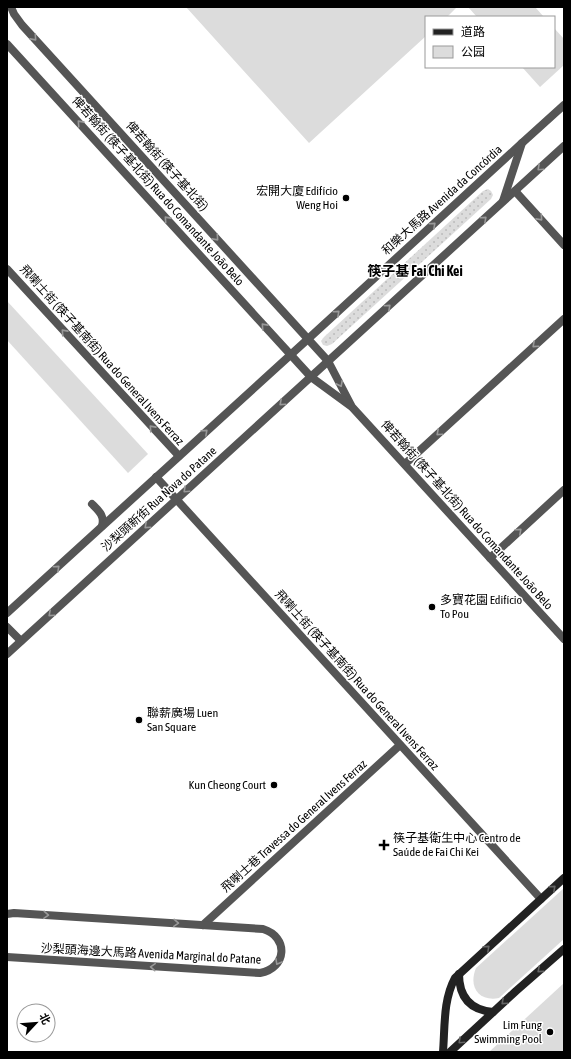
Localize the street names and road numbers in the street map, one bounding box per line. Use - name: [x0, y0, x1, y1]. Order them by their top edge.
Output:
- street label: 俾若翰街 (筷子基北街) Rua do Comandante João Belo: [69, 93, 247, 289]
- street label: 俾若翰街 (筷子基北街): [123, 118, 211, 214]
- street label: 和樂大馬路 Avenida da Concórdia: [379, 142, 505, 258]
- street label: 飛喇士街 (筷子基南街) Rua do General Ivens Ferraz: [17, 262, 187, 448]
- street label: 俾若翰街 (筷子基北街) Rua do Comandante João Belo: [378, 417, 556, 613]
- street label: 沙梨頭新街 Rua Nova do Patane: [99, 444, 219, 554]
- street label: 飛喇士街 (筷子基南街) Rua do General Ivens Ferraz: [272, 587, 442, 773]
- street label: 飛喇士巷 Travessa do General Ivens Ferraz: [218, 757, 370, 895]
- street label: 沙梨頭海邊大馬路 Avenida Marginal do Patane: [40, 941, 262, 967]

